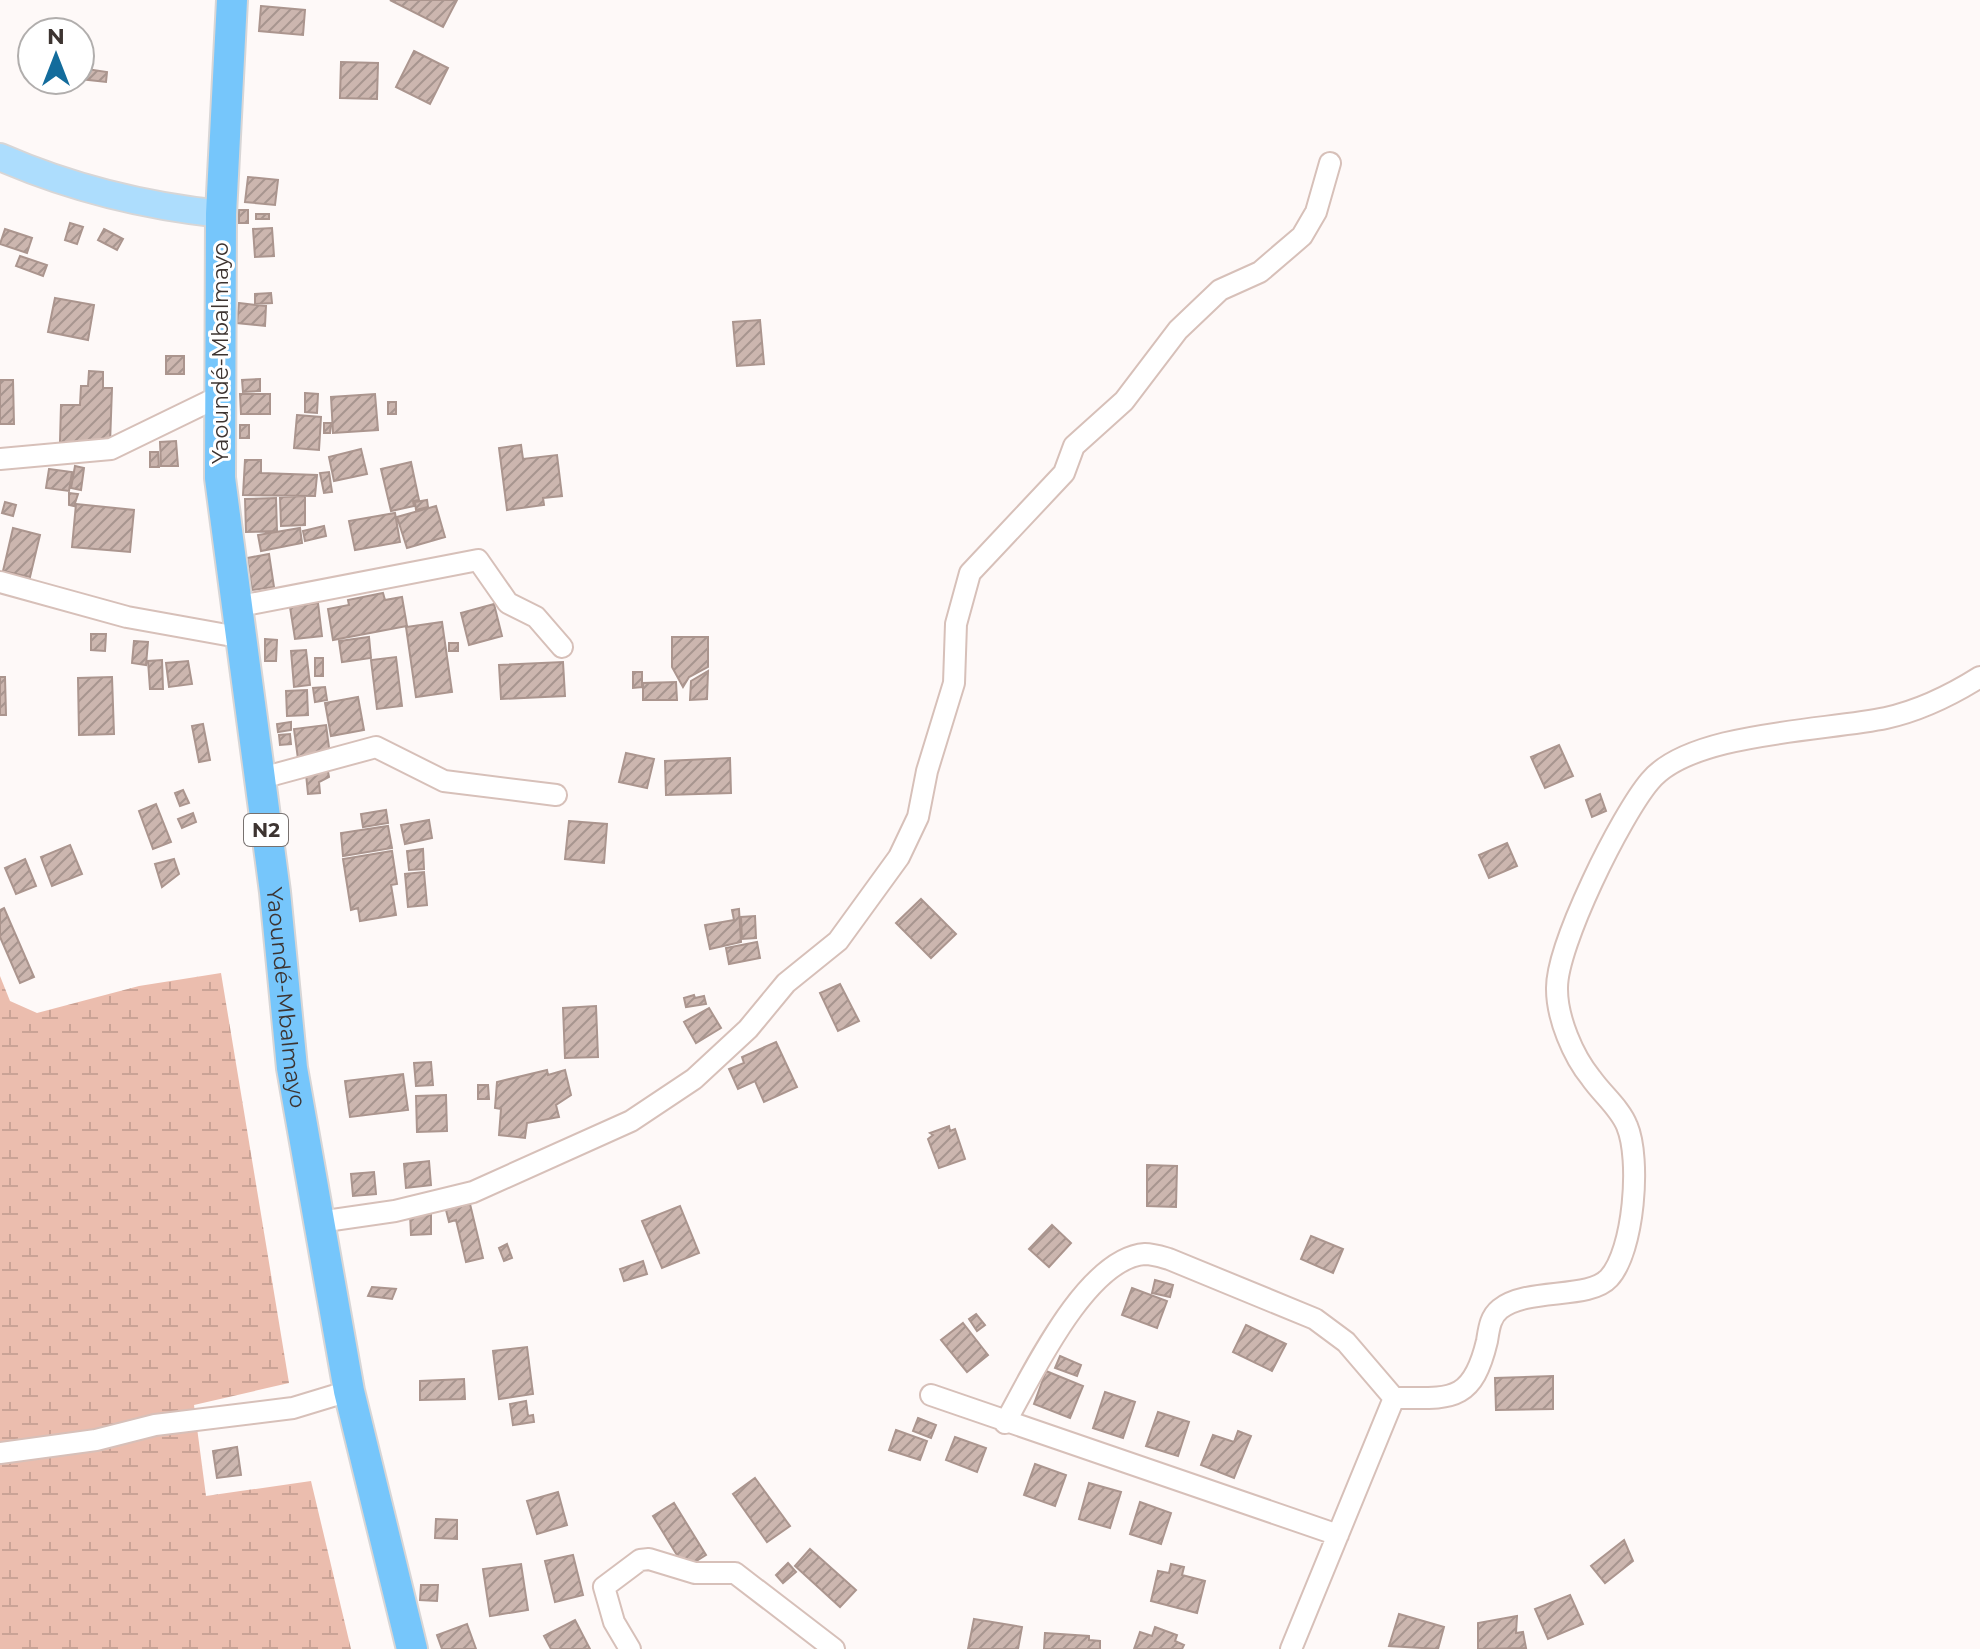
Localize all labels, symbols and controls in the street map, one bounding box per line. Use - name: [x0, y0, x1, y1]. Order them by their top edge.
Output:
- north arrow: [16, 16, 96, 96]
- text: N: [47, 23, 65, 50]
- street label: Yaoundé-Mbalmayo: [207, 242, 234, 464]
- road number: N2: [244, 814, 288, 846]
- street label: Yaoundé-Mbalmayo: [261, 886, 312, 1110]

